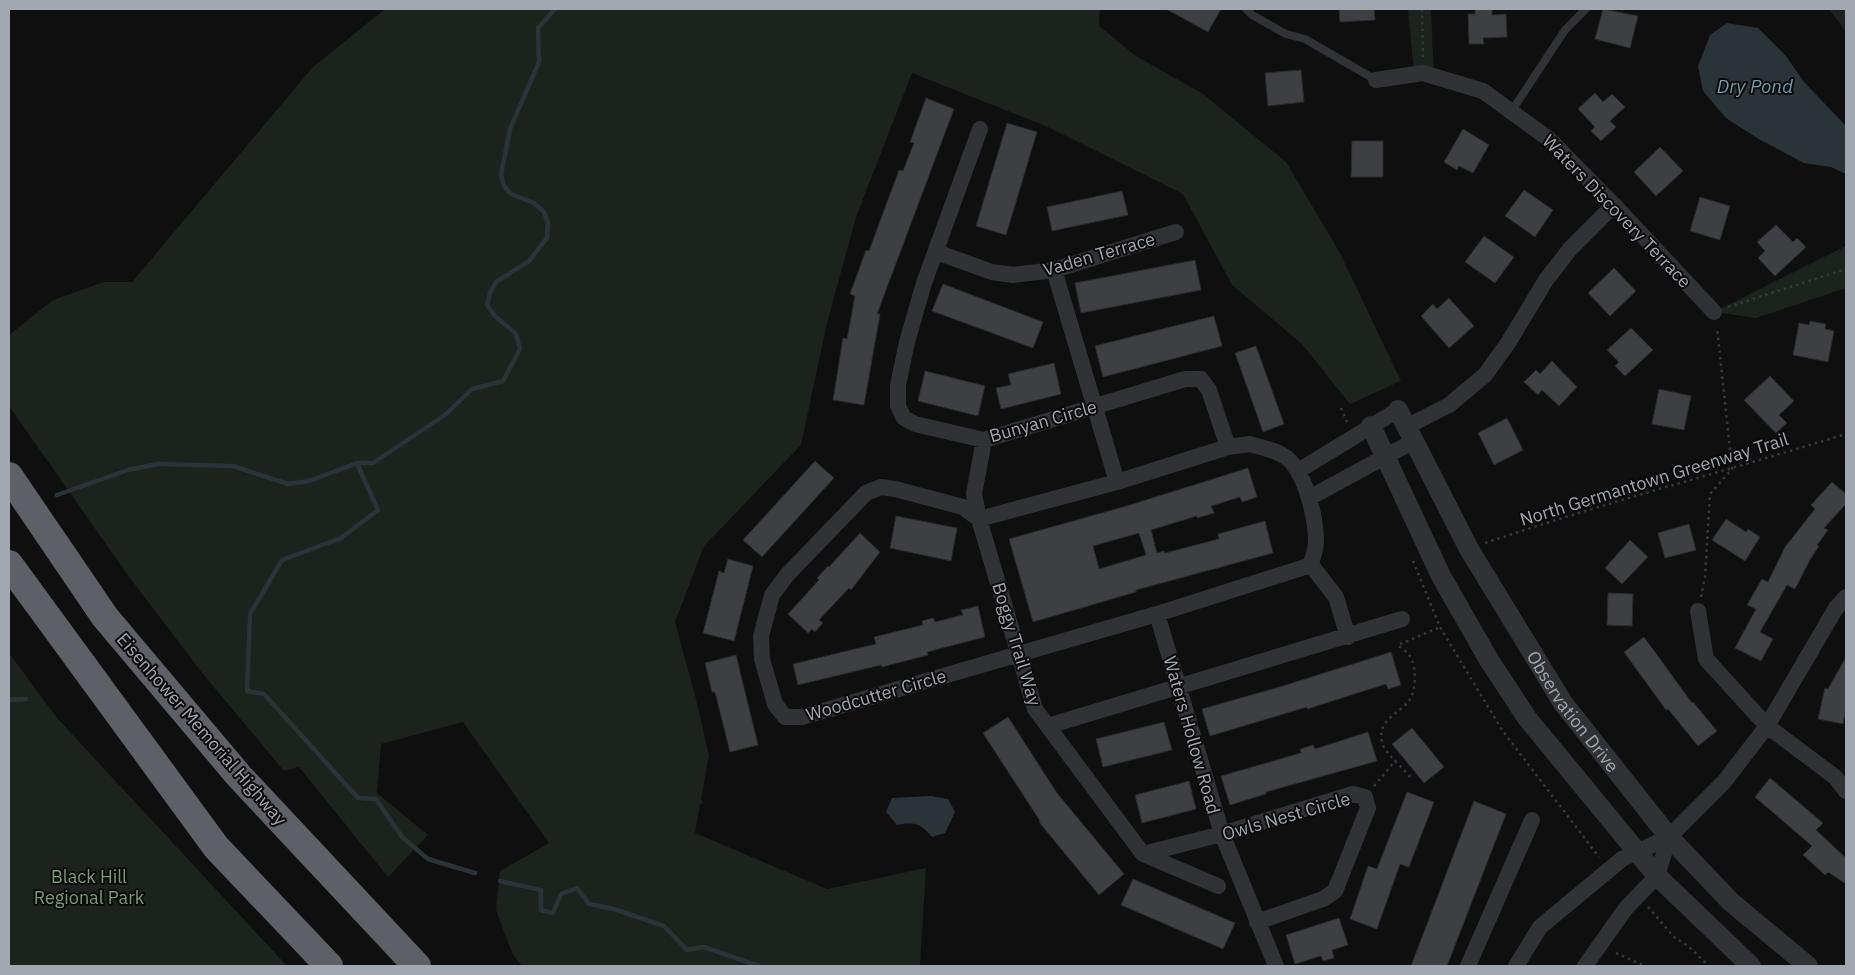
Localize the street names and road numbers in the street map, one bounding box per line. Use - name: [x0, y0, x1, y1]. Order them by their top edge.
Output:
- street label: Waters Discovery Terrace: [1538, 129, 1696, 293]
- street label: Vaden Terrace: [1040, 227, 1158, 281]
- street label: Bunyan Circle: [987, 395, 1100, 447]
- street label: North Germantown Greenway Trail: [1517, 427, 1791, 531]
- street label: Boggy Trail Way: [987, 580, 1047, 709]
- street label: Eisenhower Memorial Highway: [112, 628, 292, 830]
- street label: Observation Drive: [1522, 646, 1625, 777]
- street label: Waters Hollow Road: [1158, 653, 1226, 817]
- street label: Woodcutter Circle: [803, 664, 949, 726]
- street label: Owls Nest Circle: [1219, 787, 1353, 845]

